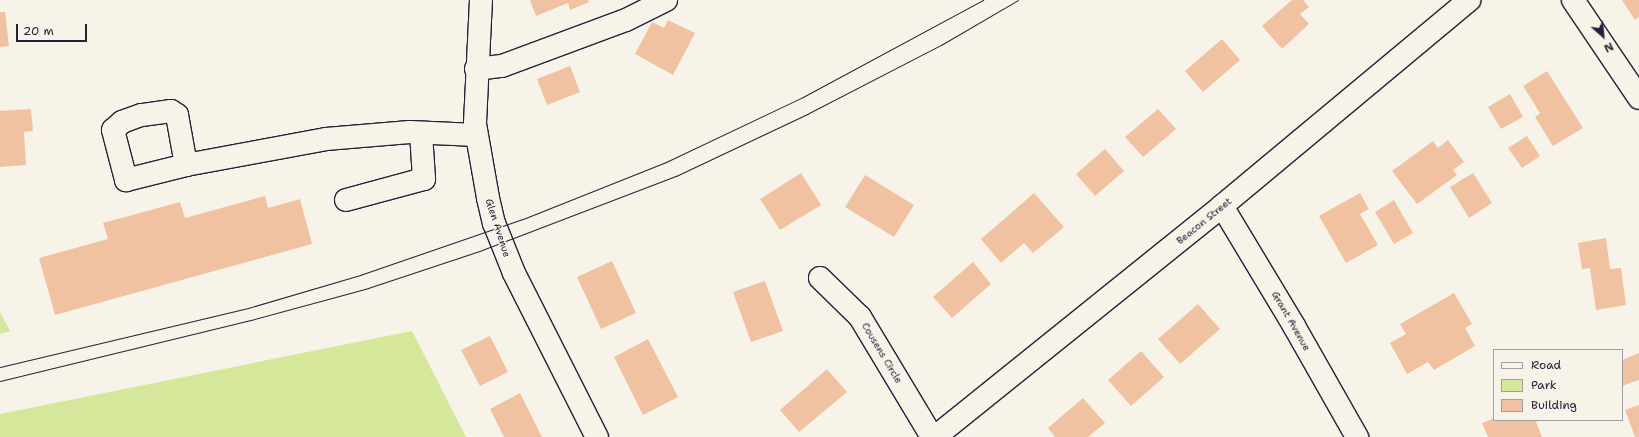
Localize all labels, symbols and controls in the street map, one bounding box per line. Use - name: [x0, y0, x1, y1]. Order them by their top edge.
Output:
- scale bar: [18, 16, 89, 42]
- north arrow: [1583, 16, 1623, 56]
- text: 20 m: [23, 23, 54, 39]
- text: N: [1601, 38, 1616, 56]
- street label: Beacon Street: [1174, 195, 1234, 247]
- street label: Glen Avenue: [483, 197, 513, 259]
- street label: Grant Avenue: [1269, 289, 1313, 353]
- street label: Cousens Circle: [859, 320, 905, 386]
- legend: [1493, 349, 1623, 421]
- text: Road: [1531, 357, 1561, 373]
- text: Park: [1531, 377, 1557, 393]
- text: Building: [1531, 397, 1577, 413]

